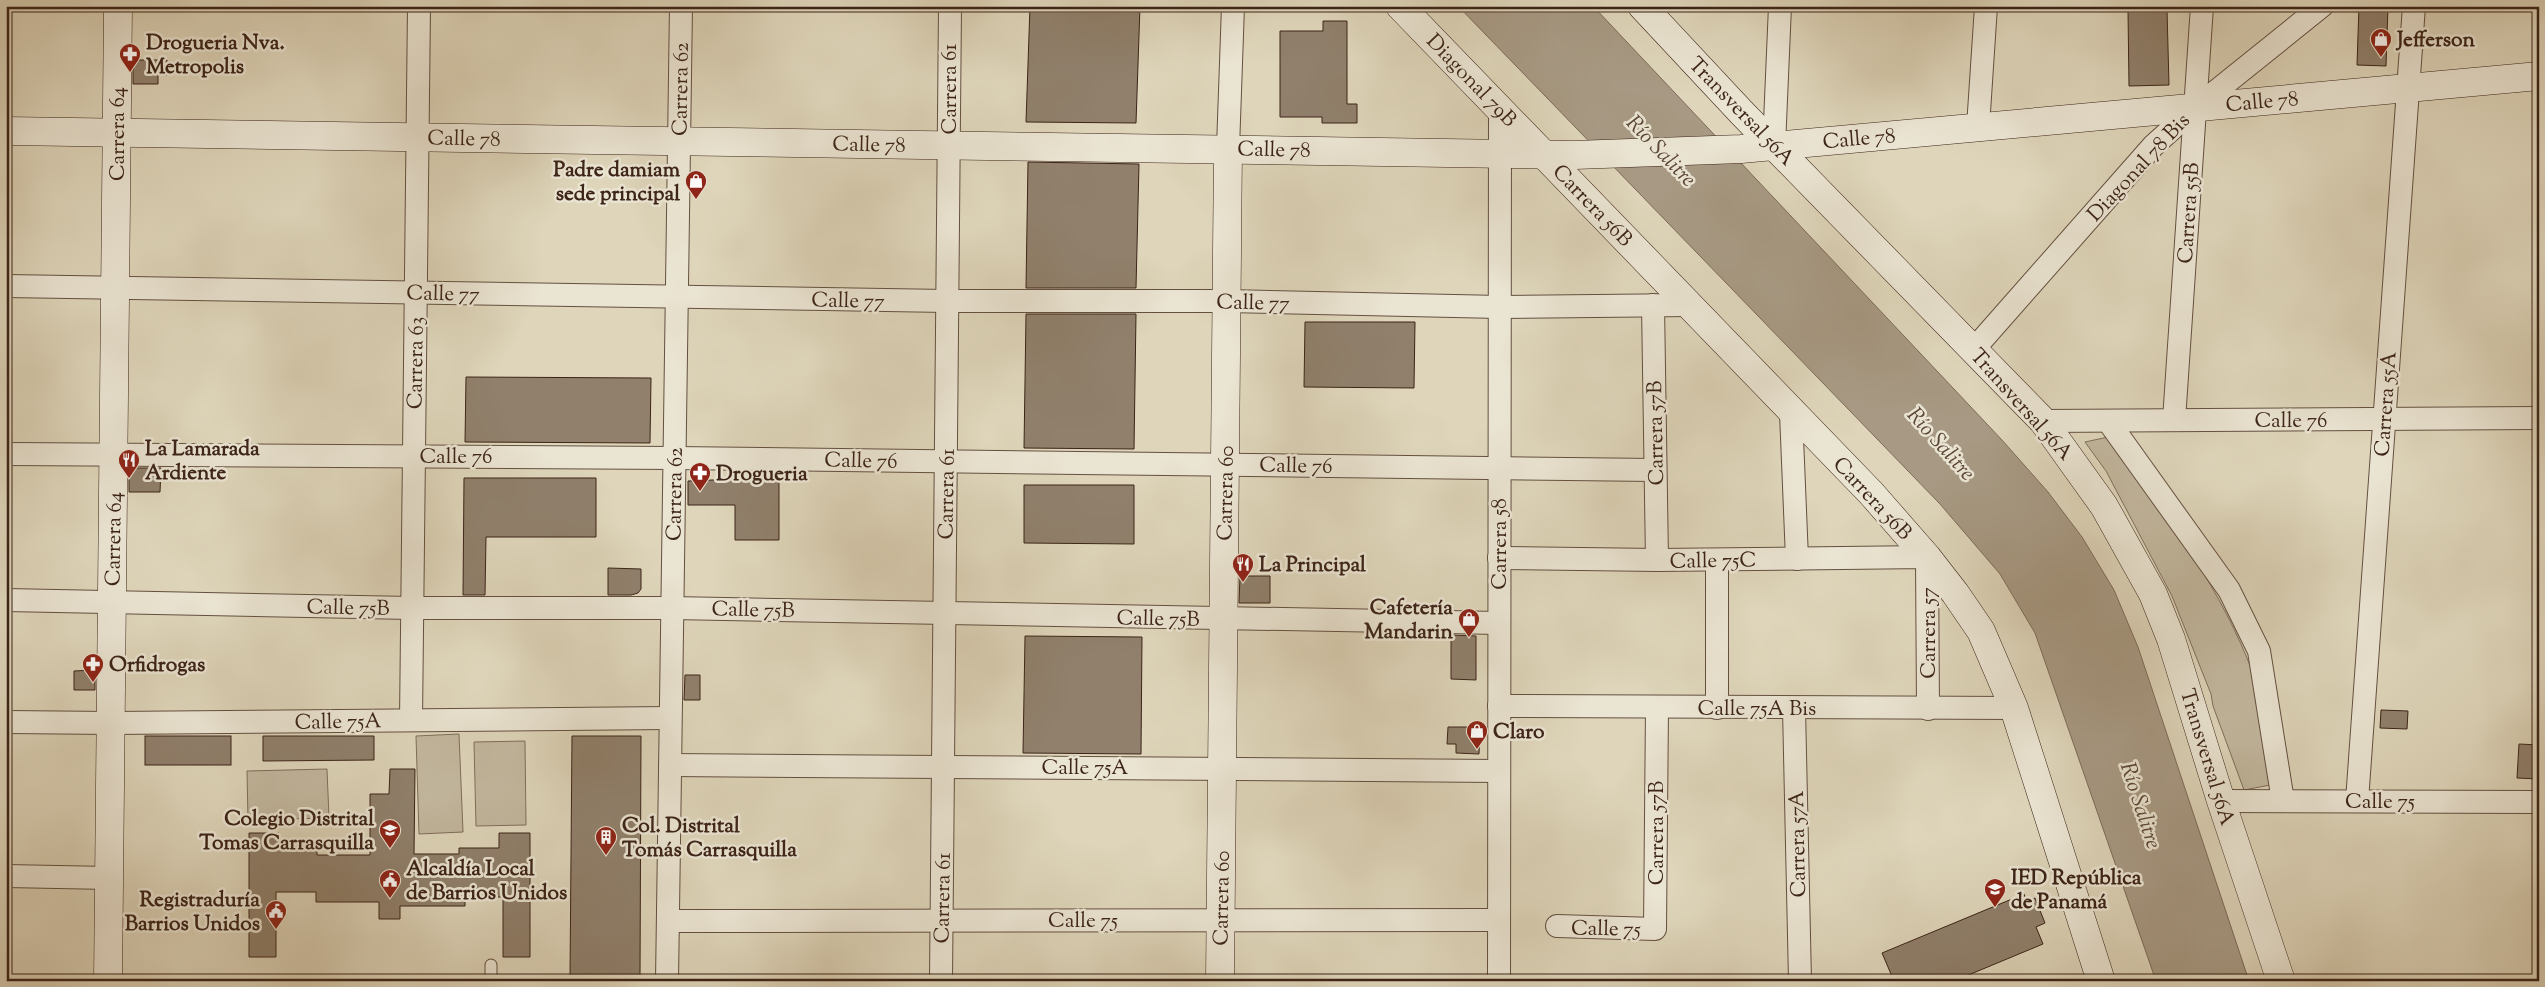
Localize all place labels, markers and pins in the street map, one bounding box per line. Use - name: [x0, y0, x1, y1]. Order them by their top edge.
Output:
- place label: Jefferson: [2395, 26, 2476, 56]
- shop icon: Jefferson: [2369, 27, 2393, 58]
- place label: Drogueria Nva. Metropolis: [146, 29, 285, 83]
- pharmacy icon: Drogueria Nva. Metropolis: [118, 42, 142, 73]
- place label: Padre damiam sede principal: [553, 156, 681, 210]
- shop icon: Padre damiam sede principal: [684, 169, 708, 200]
- place label: La Lamarada Ardiente: [145, 435, 260, 489]
- restaurant icon: La Lamarada Ardiente: [117, 448, 141, 479]
- place label: Drogueria: [716, 460, 808, 490]
- pharmacy icon: Drogueria: [688, 461, 712, 492]
- place label: La Principal: [1259, 551, 1366, 581]
- restaurant icon: La Principal: [1231, 552, 1255, 583]
- place label: Cafetería Mandarin: [1364, 594, 1454, 648]
- shop icon: Cafetería Mandarin: [1457, 607, 1481, 638]
- place label: Orfidrogas: [109, 651, 205, 681]
- pharmacy icon: Orfidrogas: [81, 652, 105, 683]
- place label: Claro: [1493, 718, 1545, 748]
- shop icon: Claro: [1465, 719, 1489, 750]
- place label: Colegio Distrital Tomas Carrasquilla: [199, 805, 374, 859]
- place label: Col. Distrital Tomás Carrasquilla: [622, 812, 797, 866]
- school or university icon: Colegio Distrital Tomas Carrasquilla: [378, 818, 402, 849]
- building icon: Col. Distrital Tomás Carrasquilla: [594, 825, 618, 856]
- place label: Alcaldía Local de Barrios Unidos: [406, 855, 567, 909]
- place label: IED República de Panamá: [2011, 864, 2142, 918]
- public building icon: Alcaldía Local de Barrios Unidos: [378, 868, 402, 899]
- school or university icon: IED República de Panamá: [1983, 877, 2007, 908]
- place label: Registraduría Barrios Unidos: [125, 886, 260, 940]
- public building icon: Registraduría Barrios Unidos: [264, 899, 288, 930]

